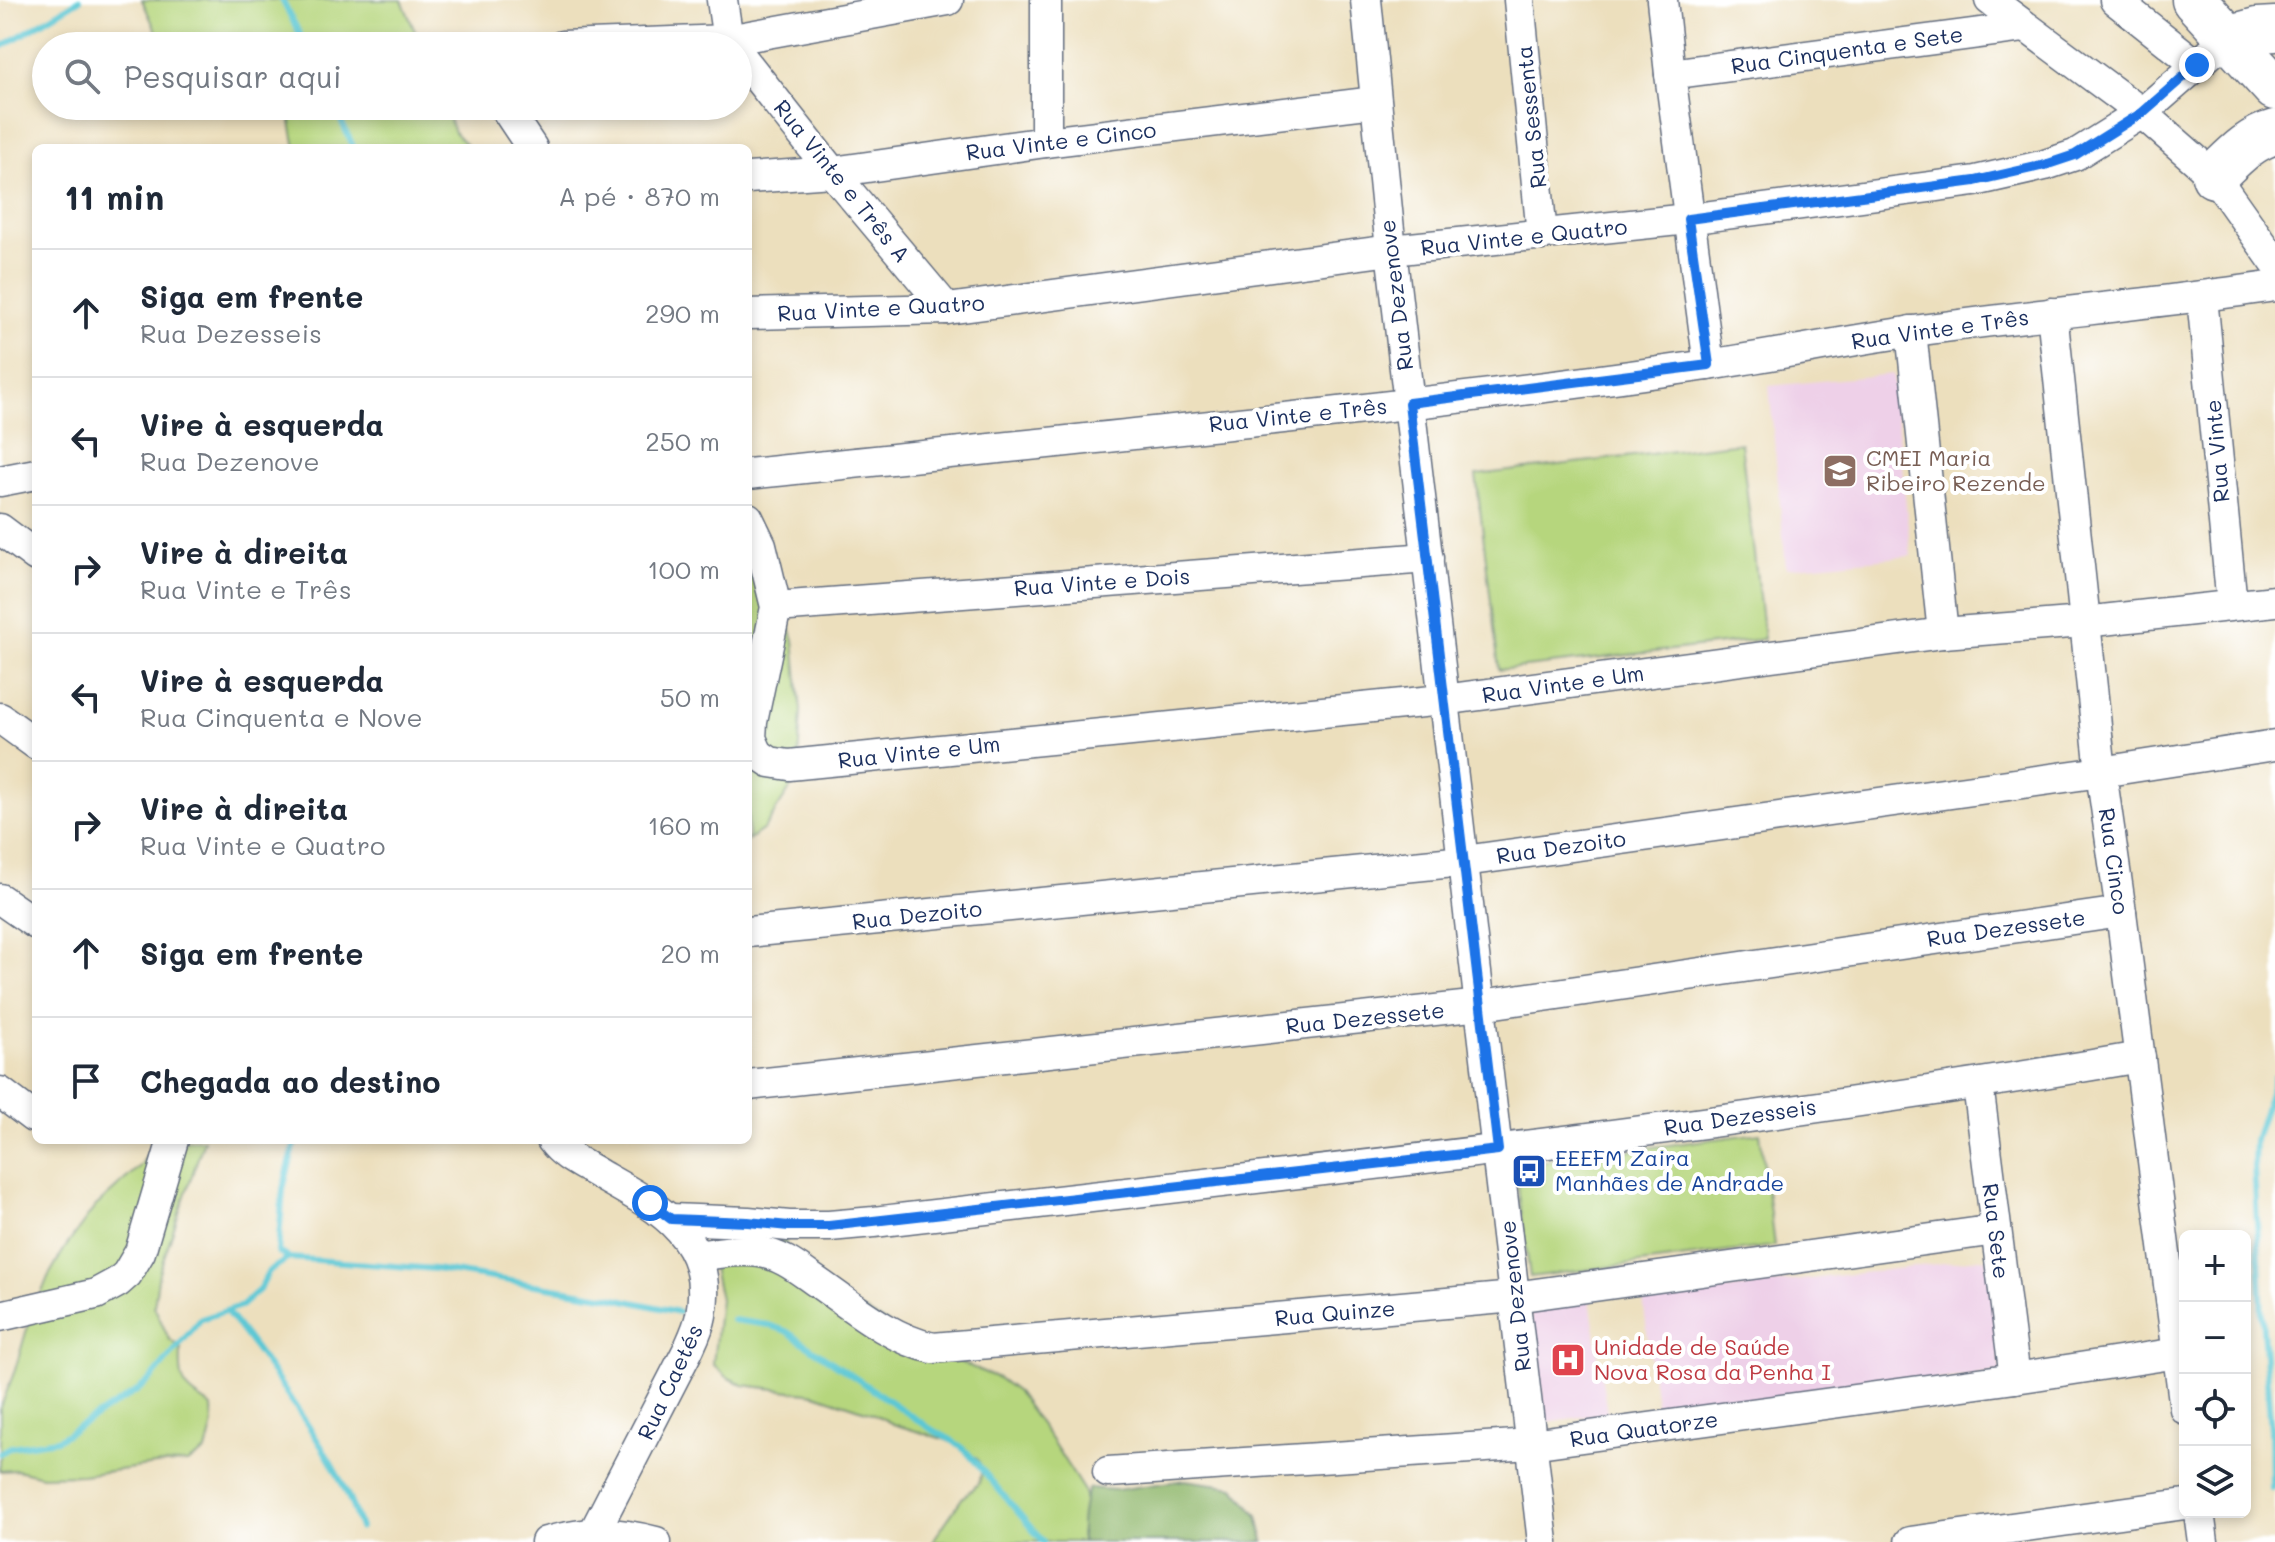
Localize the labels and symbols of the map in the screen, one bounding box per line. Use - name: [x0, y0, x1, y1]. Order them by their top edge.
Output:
- street label: Rua Cinquenta e Sete: [1729, 19, 1965, 80]
- street label: Rua Sessenta: [1509, 44, 1552, 190]
- route end: [2179, 47, 2215, 83]
- street label: Rua Vinte e Três A: [768, 93, 917, 268]
- street label: Rua Vinte e Cinco: [964, 114, 1158, 167]
- street label: Rua Vinte e Quatro: [1419, 211, 1629, 262]
- street label: Rua Dezenove: [1372, 218, 1419, 372]
- street label: Rua Vinte e Quatro: [777, 288, 985, 327]
- street label: Rua Vinte e Três: [1849, 302, 2031, 355]
- street label: Rua Vinte e Três: [1207, 391, 1388, 438]
- street label: Rua Vinte: [2198, 398, 2235, 504]
- place label: CMEI Maria Ribeiro Rezende: [1866, 443, 2046, 497]
- school or university icon: CMEI Maria Ribeiro Rezende: [1821, 452, 1859, 490]
- street label: Rua Vinte e Dois: [1013, 561, 1191, 602]
- street label: Rua Vinte e Um: [1480, 658, 1646, 709]
- street label: Rua Vinte e Um: [836, 729, 1002, 774]
- street label: Rua Cinco: [2093, 806, 2136, 916]
- street label: Rua Dezoito: [1494, 823, 1627, 870]
- street label: Rua Dezoito: [851, 893, 983, 936]
- street label: Rua Dezessete: [1925, 902, 2087, 953]
- street label: Rua Dezessete: [1284, 995, 1446, 1040]
- street label: Rua Dezesseis: [1662, 1091, 1818, 1142]
- place label: EEEFM Zaira Manhães de Andrade: [1555, 1143, 1784, 1197]
- bus stop icon: EEEFM Zaira Manhães de Andrade: [1510, 1152, 1548, 1190]
- street label: Rua Sete: [1976, 1181, 2017, 1280]
- route start: [632, 1185, 668, 1221]
- street label: Rua Dezenove: [1492, 1219, 1537, 1373]
- street label: Rua Quinze: [1273, 1293, 1396, 1332]
- street label: Rua Caetés: [630, 1319, 709, 1444]
- place label: Unidade de Saúde Nova Rosa da Penha I: [1594, 1332, 1831, 1386]
- hospital icon: Unidade de Saúde Nova Rosa da Penha I: [1549, 1341, 1587, 1379]
- street label: Rua Quatorze: [1568, 1404, 1720, 1453]

